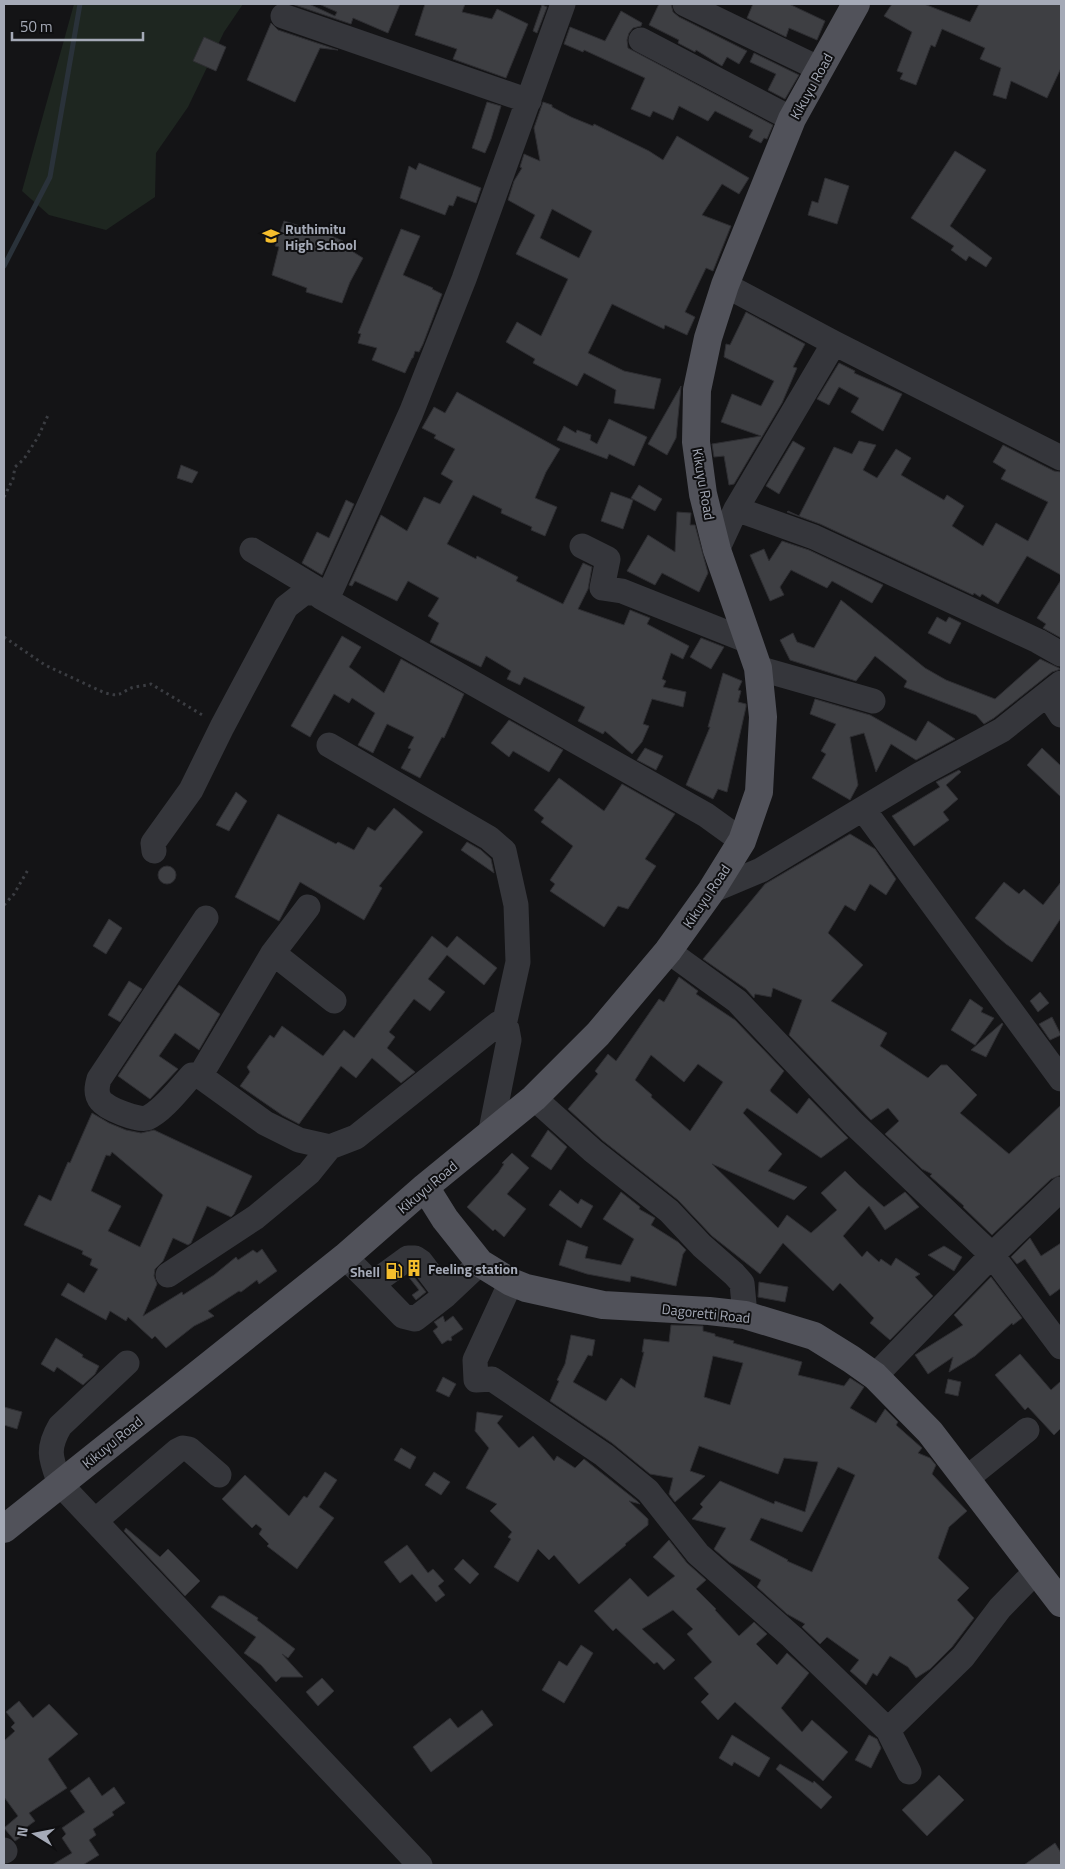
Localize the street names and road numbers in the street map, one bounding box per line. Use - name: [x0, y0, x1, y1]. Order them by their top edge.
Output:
- street label: Kikuyu Road: [784, 49, 838, 123]
- street label: Kikuyu Road: [687, 446, 721, 522]
- street label: Kikuyu Road: [677, 860, 735, 932]
- street label: Kikuyu Road: [392, 1156, 462, 1218]
- street label: Dagoretti Road: [661, 1298, 751, 1328]
- street label: Kikuyu Road: [77, 1411, 147, 1473]

